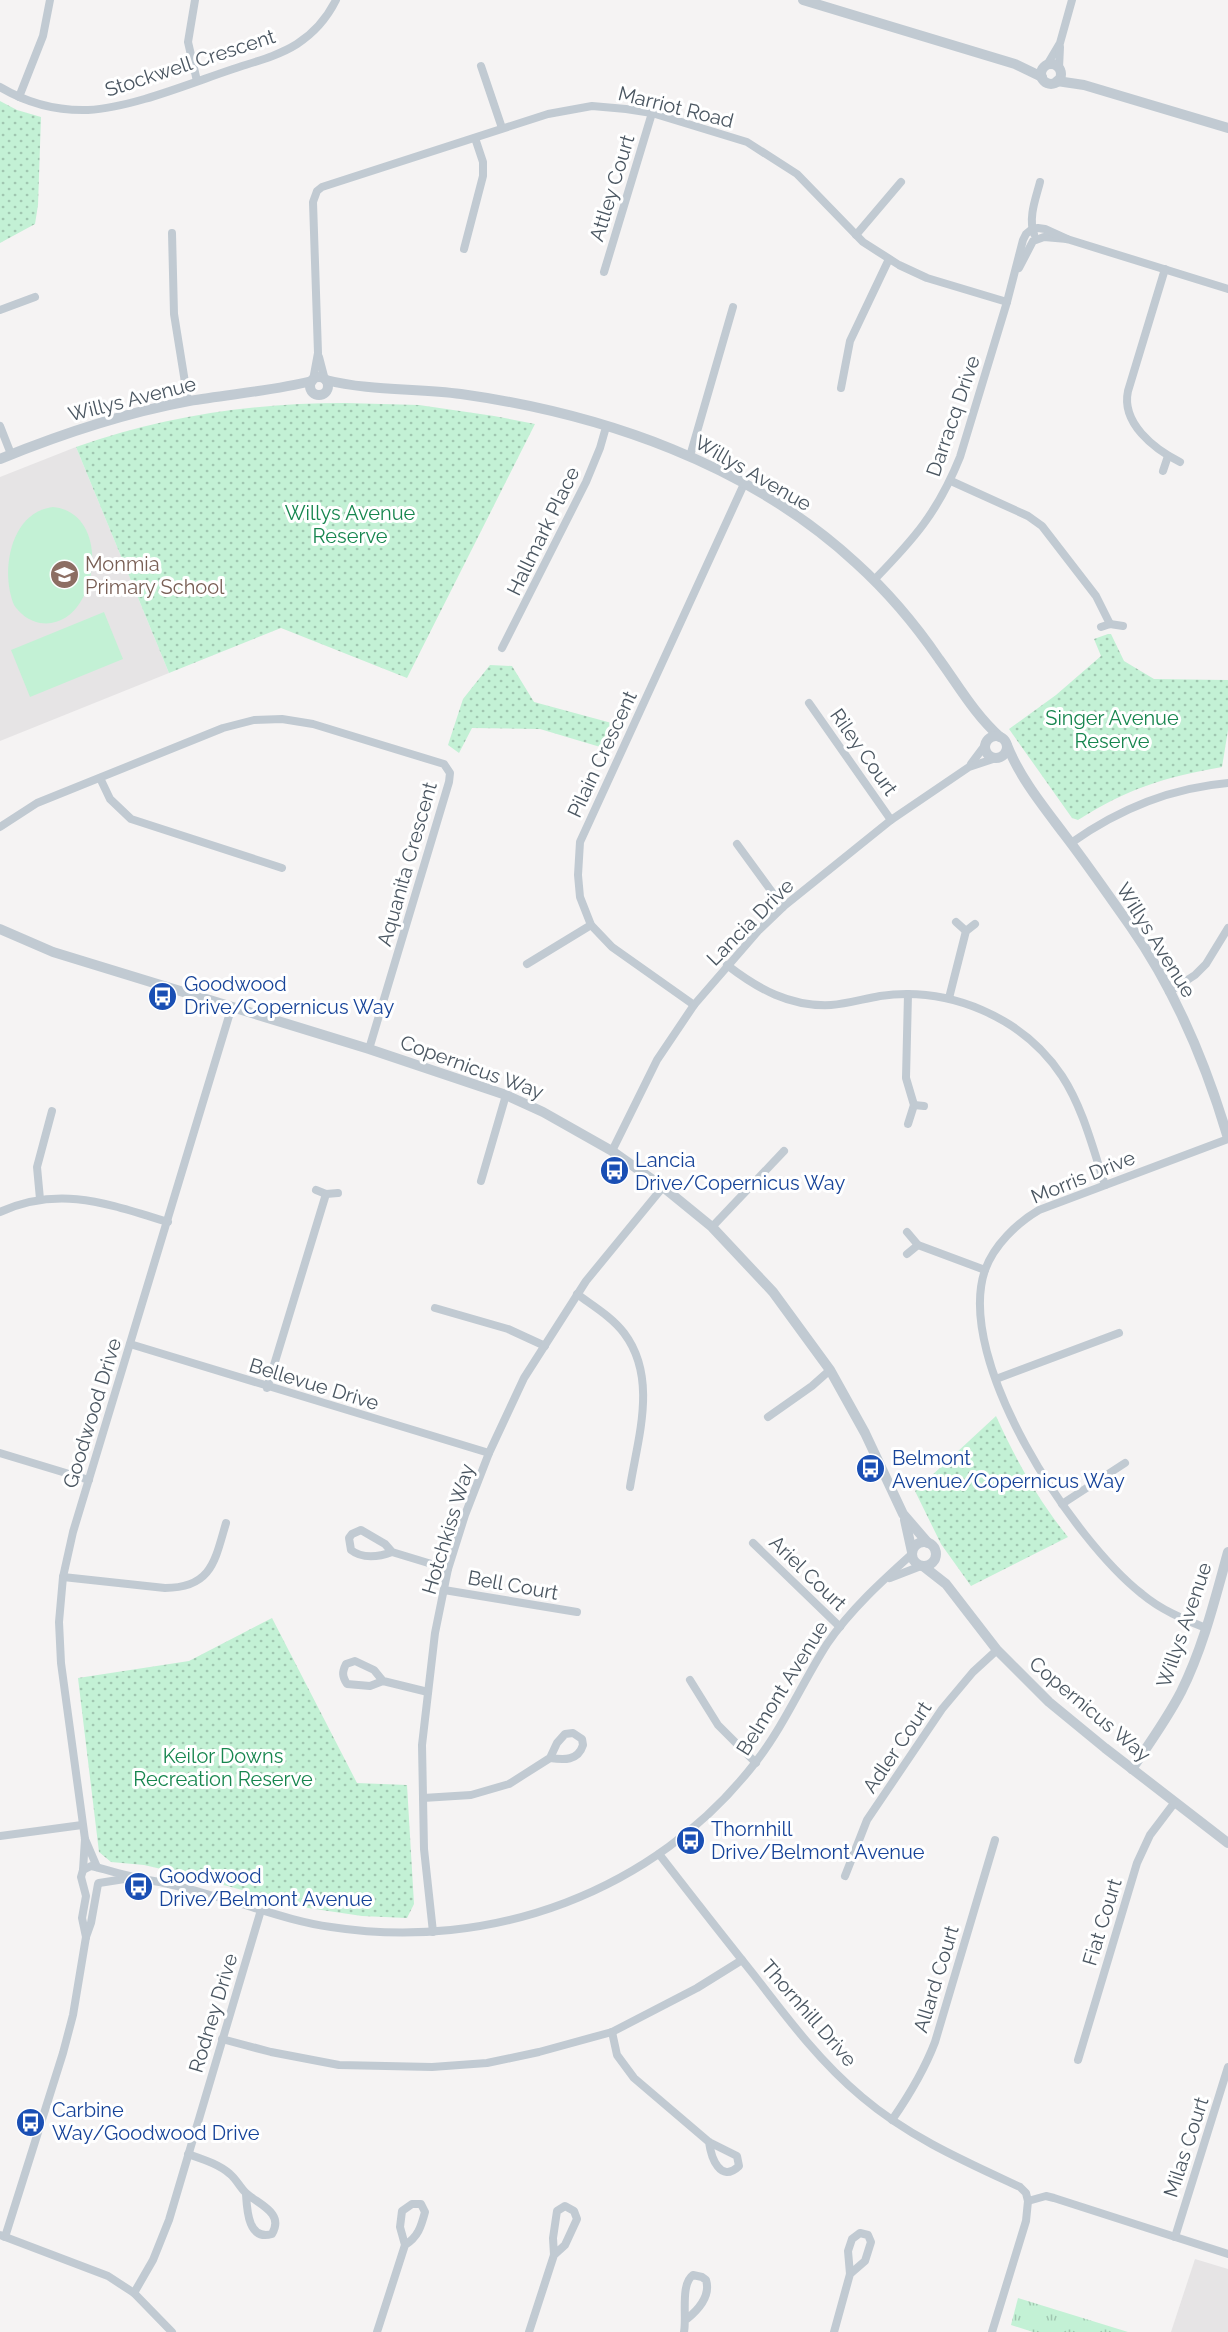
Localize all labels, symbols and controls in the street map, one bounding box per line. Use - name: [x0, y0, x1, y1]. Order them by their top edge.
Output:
- street label: Stockwell Crescent: [102, 24, 278, 102]
- street label: Marriot Road: [616, 81, 736, 133]
- street label: Attley Court: [584, 132, 640, 244]
- street label: Darracq Drive: [921, 352, 985, 480]
- street label: Willys Avenue: [66, 371, 199, 426]
- street label: Willys Avenue: [690, 430, 816, 516]
- street label: Hallmark Place: [502, 463, 585, 599]
- park label: Willys Avenue Reserve: [285, 501, 416, 548]
- place label: Monmia Primary School: [85, 552, 225, 599]
- school or university icon: Monmia Primary School: [48, 559, 80, 591]
- street label: Pilain Crescent: [562, 687, 642, 821]
- street label: Riley Court: [825, 704, 903, 800]
- park label: Singer Avenue Reserve: [1045, 706, 1179, 753]
- street label: Aquanita Crescent: [372, 779, 442, 949]
- street label: Lancia Drive: [701, 873, 799, 971]
- street label: Willys Avenue: [1111, 878, 1201, 1002]
- place label: Goodwood Drive/Copernicus Way: [184, 972, 394, 1019]
- bus stop icon: Goodwood Drive/Copernicus Way: [147, 980, 179, 1012]
- street label: Copernicus Way: [397, 1030, 547, 1104]
- street label: Morris Drive: [1027, 1145, 1139, 1209]
- place label: Lancia Drive/Copernicus Way: [635, 1148, 845, 1195]
- bus stop icon: Lancia Drive/Copernicus Way: [598, 1155, 630, 1187]
- street label: Goodwood Drive: [58, 1335, 126, 1491]
- street label: Bellevue Drive: [246, 1353, 382, 1415]
- place label: Belmont Avenue/Copernicus Way: [892, 1446, 1125, 1493]
- bus stop icon: Belmont Avenue/Copernicus Way: [855, 1453, 887, 1485]
- street label: Hotchkiss Way: [417, 1461, 479, 1597]
- street label: Ariel Court: [764, 1530, 852, 1616]
- street label: Willys Avenue: [1151, 1559, 1217, 1691]
- street label: Bell Court: [466, 1565, 561, 1605]
- street label: Belmont Avenue: [731, 1616, 833, 1760]
- street label: Copernicus Way: [1024, 1651, 1156, 1767]
- street label: Adler Court: [857, 1696, 937, 1798]
- park label: Keilor Downs Recreation Reserve: [133, 1744, 313, 1791]
- place label: Thornhill Drive/Belmont Avenue: [711, 1817, 925, 1864]
- bus stop icon: Thornhill Drive/Belmont Avenue: [674, 1825, 706, 1857]
- place label: Goodwood Drive/Belmont Avenue: [159, 1864, 373, 1911]
- bus stop icon: Goodwood Drive/Belmont Avenue: [122, 1871, 154, 1903]
- street label: Fiat Court: [1077, 1875, 1127, 1969]
- street label: Allard Court: [908, 1922, 964, 2035]
- street label: Rodney Drive: [183, 1950, 243, 2075]
- street label: Thornhill Drive: [756, 1955, 862, 2071]
- street label: Milas Court: [1158, 2093, 1214, 2200]
- place label: Carbine Way/Goodwood Drive: [52, 2098, 260, 2145]
- bus stop icon: Carbine Way/Goodwood Drive: [15, 2106, 47, 2138]

